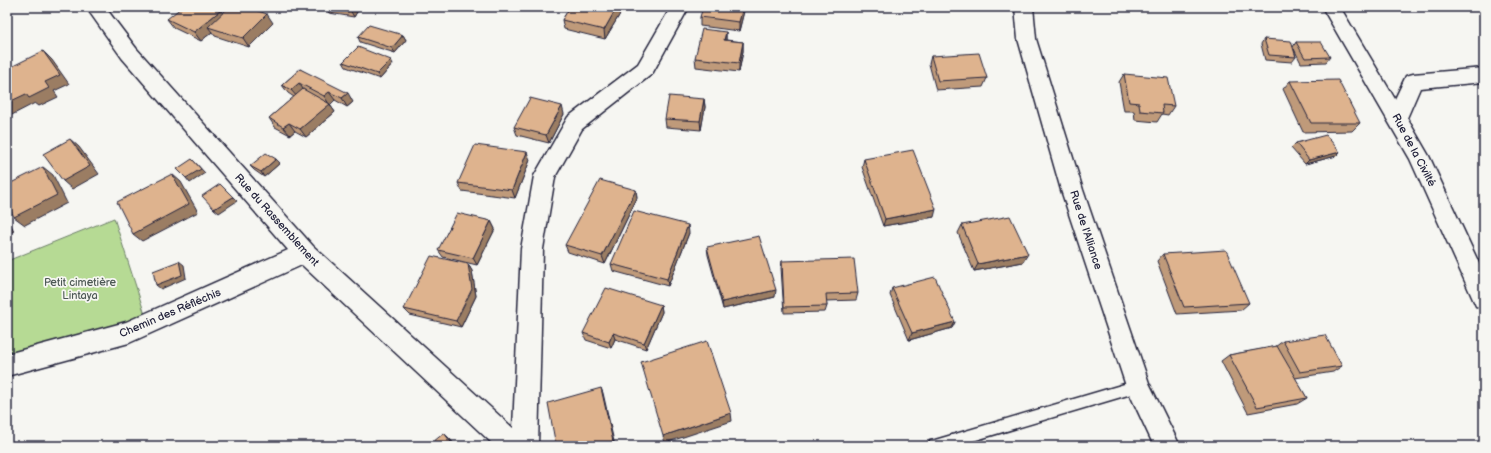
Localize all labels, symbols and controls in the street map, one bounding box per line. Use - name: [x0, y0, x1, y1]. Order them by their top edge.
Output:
- street label: Rue de la Civilté: [1389, 111, 1439, 189]
- street label: Rue du Rassemblement: [232, 171, 322, 269]
- street label: Rue de l'Alliance: [1067, 189, 1105, 272]
- park label: Petit cimetière Lintaya: [44, 276, 117, 302]
- street label: Chemin des Réfléchis: [117, 286, 223, 340]

